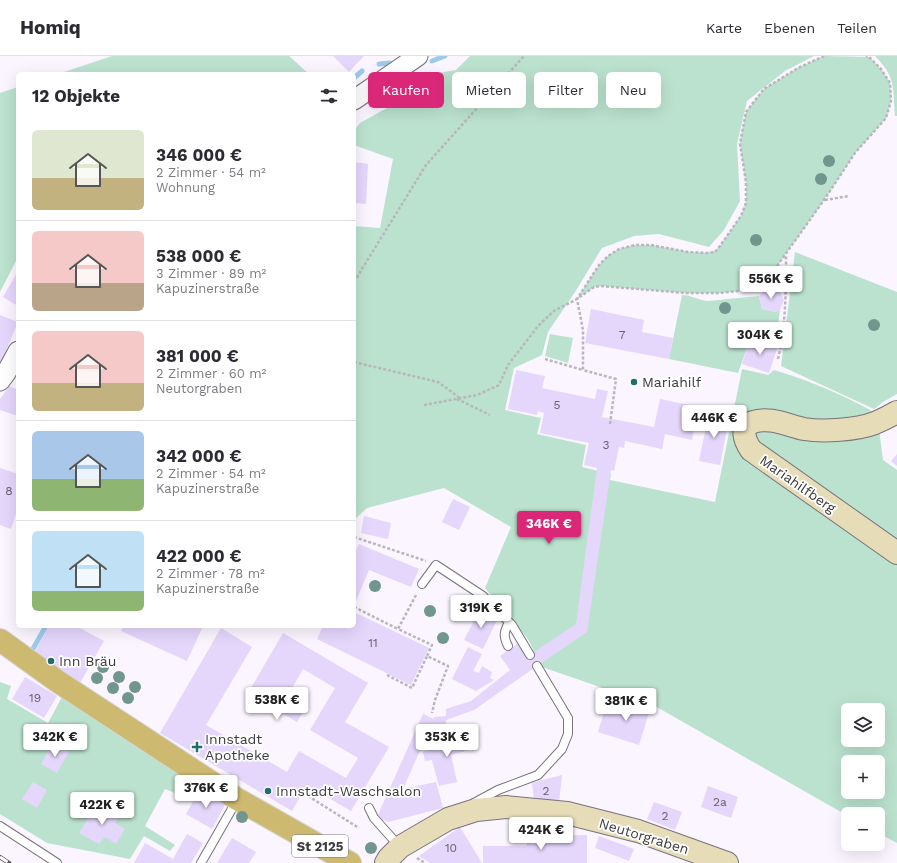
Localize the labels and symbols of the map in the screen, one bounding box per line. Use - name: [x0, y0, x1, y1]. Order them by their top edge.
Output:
- pin: 556K €: [738, 266, 804, 300]
- pin: 304K €: [727, 322, 793, 356]
- house number: 7: [619, 328, 626, 342]
- place label: Mariahilf: [642, 374, 702, 390]
- marker: Mariahilf: [629, 377, 639, 387]
- house number: 5: [554, 398, 561, 412]
- pin: 446K €: [681, 405, 747, 439]
- house number: 3: [603, 438, 610, 452]
- street label: Mariahilfberg: [757, 452, 839, 516]
- house number: 8: [5, 484, 13, 498]
- pin: 346K €: [516, 511, 582, 545]
- pin: 319K €: [448, 595, 514, 629]
- house number: 11: [368, 636, 378, 650]
- place label: Inn Bräu: [59, 653, 116, 669]
- marker: Inn Bräu: [46, 656, 56, 666]
- pin: 538K €: [244, 687, 310, 721]
- pin: 381K €: [593, 688, 659, 722]
- house number: 19: [29, 691, 41, 705]
- pin: 342K €: [22, 724, 88, 758]
- pin: 353K €: [414, 724, 480, 758]
- place label: Innstadt Apotheke: [205, 731, 270, 763]
- marker: Innstadt Apotheke: [192, 742, 202, 752]
- pin: 376K €: [173, 775, 239, 809]
- place label: Innstadt-Waschsalon: [276, 783, 421, 799]
- house number: 2: [543, 784, 550, 798]
- marker: Innstadt-Waschsalon: [263, 786, 273, 796]
- pin: 422K €: [69, 792, 135, 826]
- house number: 2a: [713, 795, 727, 809]
- house number: 2: [662, 809, 669, 823]
- street label: Neutorgraben: [597, 815, 691, 857]
- pin: 424K €: [508, 817, 574, 851]
- road number: St 2125: [292, 835, 348, 857]
- house number: 10: [445, 841, 457, 855]

